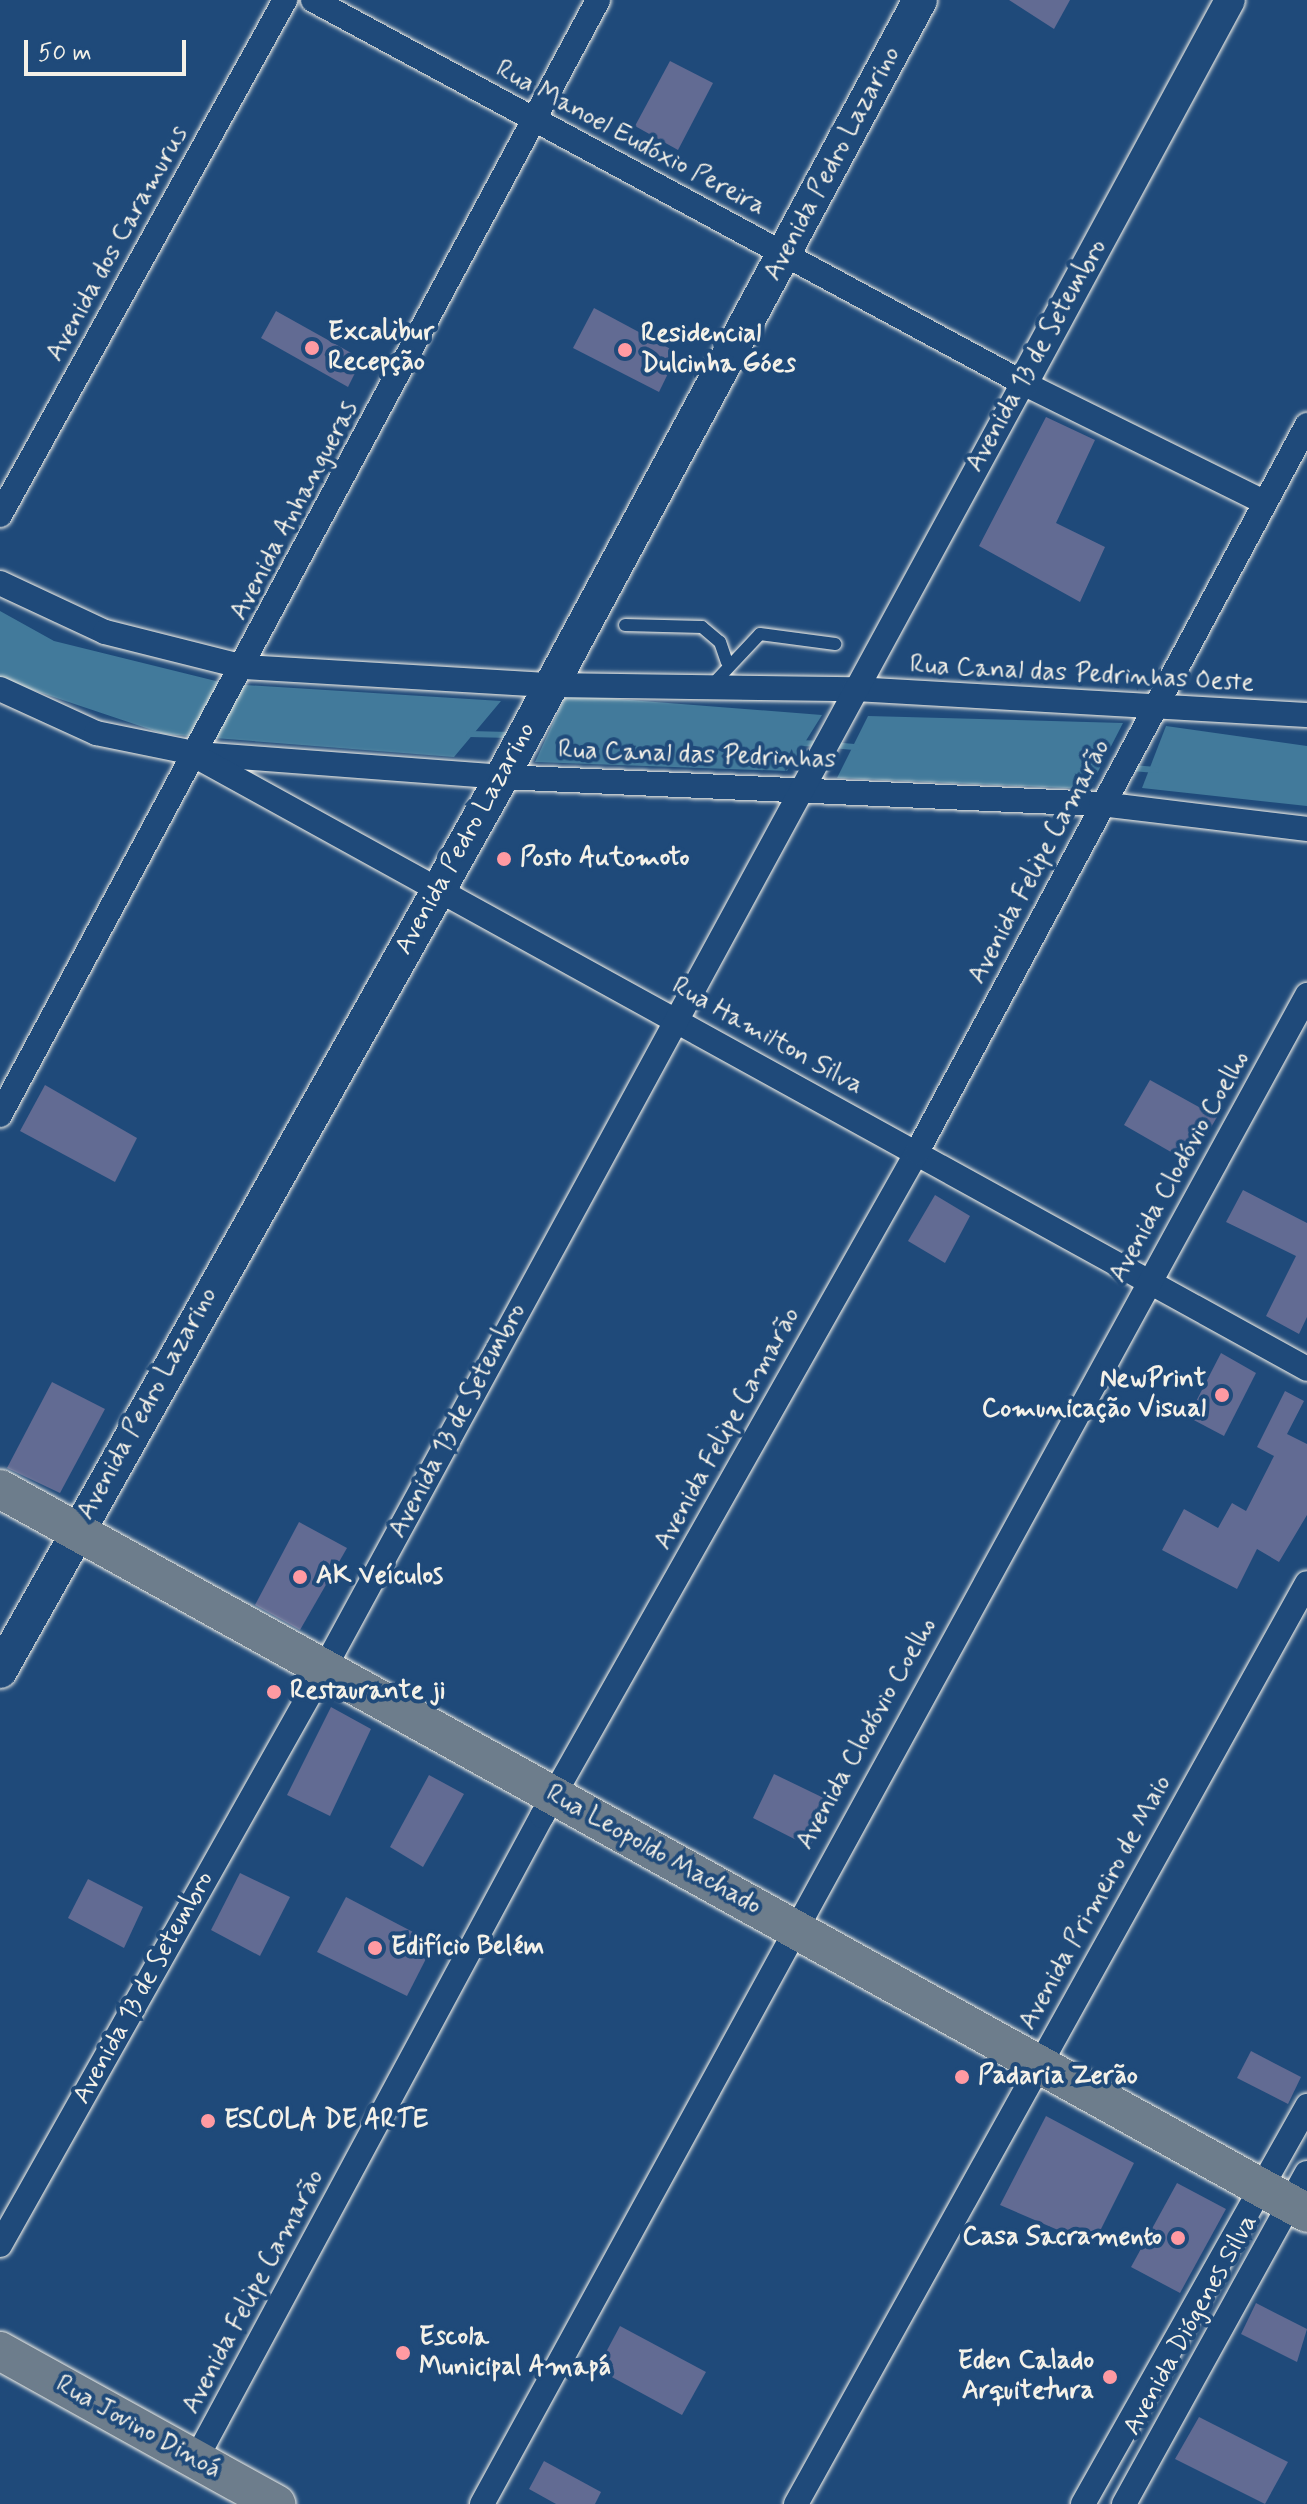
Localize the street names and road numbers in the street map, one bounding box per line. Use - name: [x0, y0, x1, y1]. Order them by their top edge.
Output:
- street label: Avenida Pedro Lazarino: [758, 42, 908, 286]
- street label: Rua Manoel Eudóxio Pereira: [492, 56, 768, 222]
- street label: Avenida dos Caramurus: [39, 119, 197, 369]
- street label: Avenida 13 de Setembro: [959, 232, 1115, 480]
- street label: Avenida Anhangueras: [224, 397, 366, 625]
- street label: Rua Canal das Pedrinhas Oeste: [913, 651, 1251, 699]
- street label: Avenida Pedro Lazarino: [389, 718, 543, 960]
- street label: Avenida Felipe Camarão: [962, 735, 1118, 989]
- street label: Rua Canal das Pedrinhas: [561, 736, 833, 776]
- street label: Rua Hamilton Silva: [668, 973, 866, 1101]
- street label: Avenida Clodóvio Coelho: [1103, 1045, 1257, 1289]
- street label: Avenida Pedro Lazarino: [71, 1283, 225, 1525]
- street label: Avenida 13 de Setembro: [382, 1296, 534, 1546]
- street label: Avenida Felipe Camarão: [648, 1302, 808, 1556]
- street label: Avenida Clodóvio Coelho: [790, 1612, 944, 1856]
- street label: Avenida Primeiro de Maio: [1013, 1771, 1179, 2035]
- street label: Rua Leopoldo Machado: [540, 1779, 766, 1923]
- street label: Avenida 13 de Setembro: [66, 1864, 222, 2112]
- street label: Avenida Felipe Camarão: [176, 2165, 332, 2419]
- street label: Avenida Diógenes Silva: [1117, 2209, 1265, 2441]
- street label: Rua Jovino Dinoá: [52, 2371, 224, 2485]

